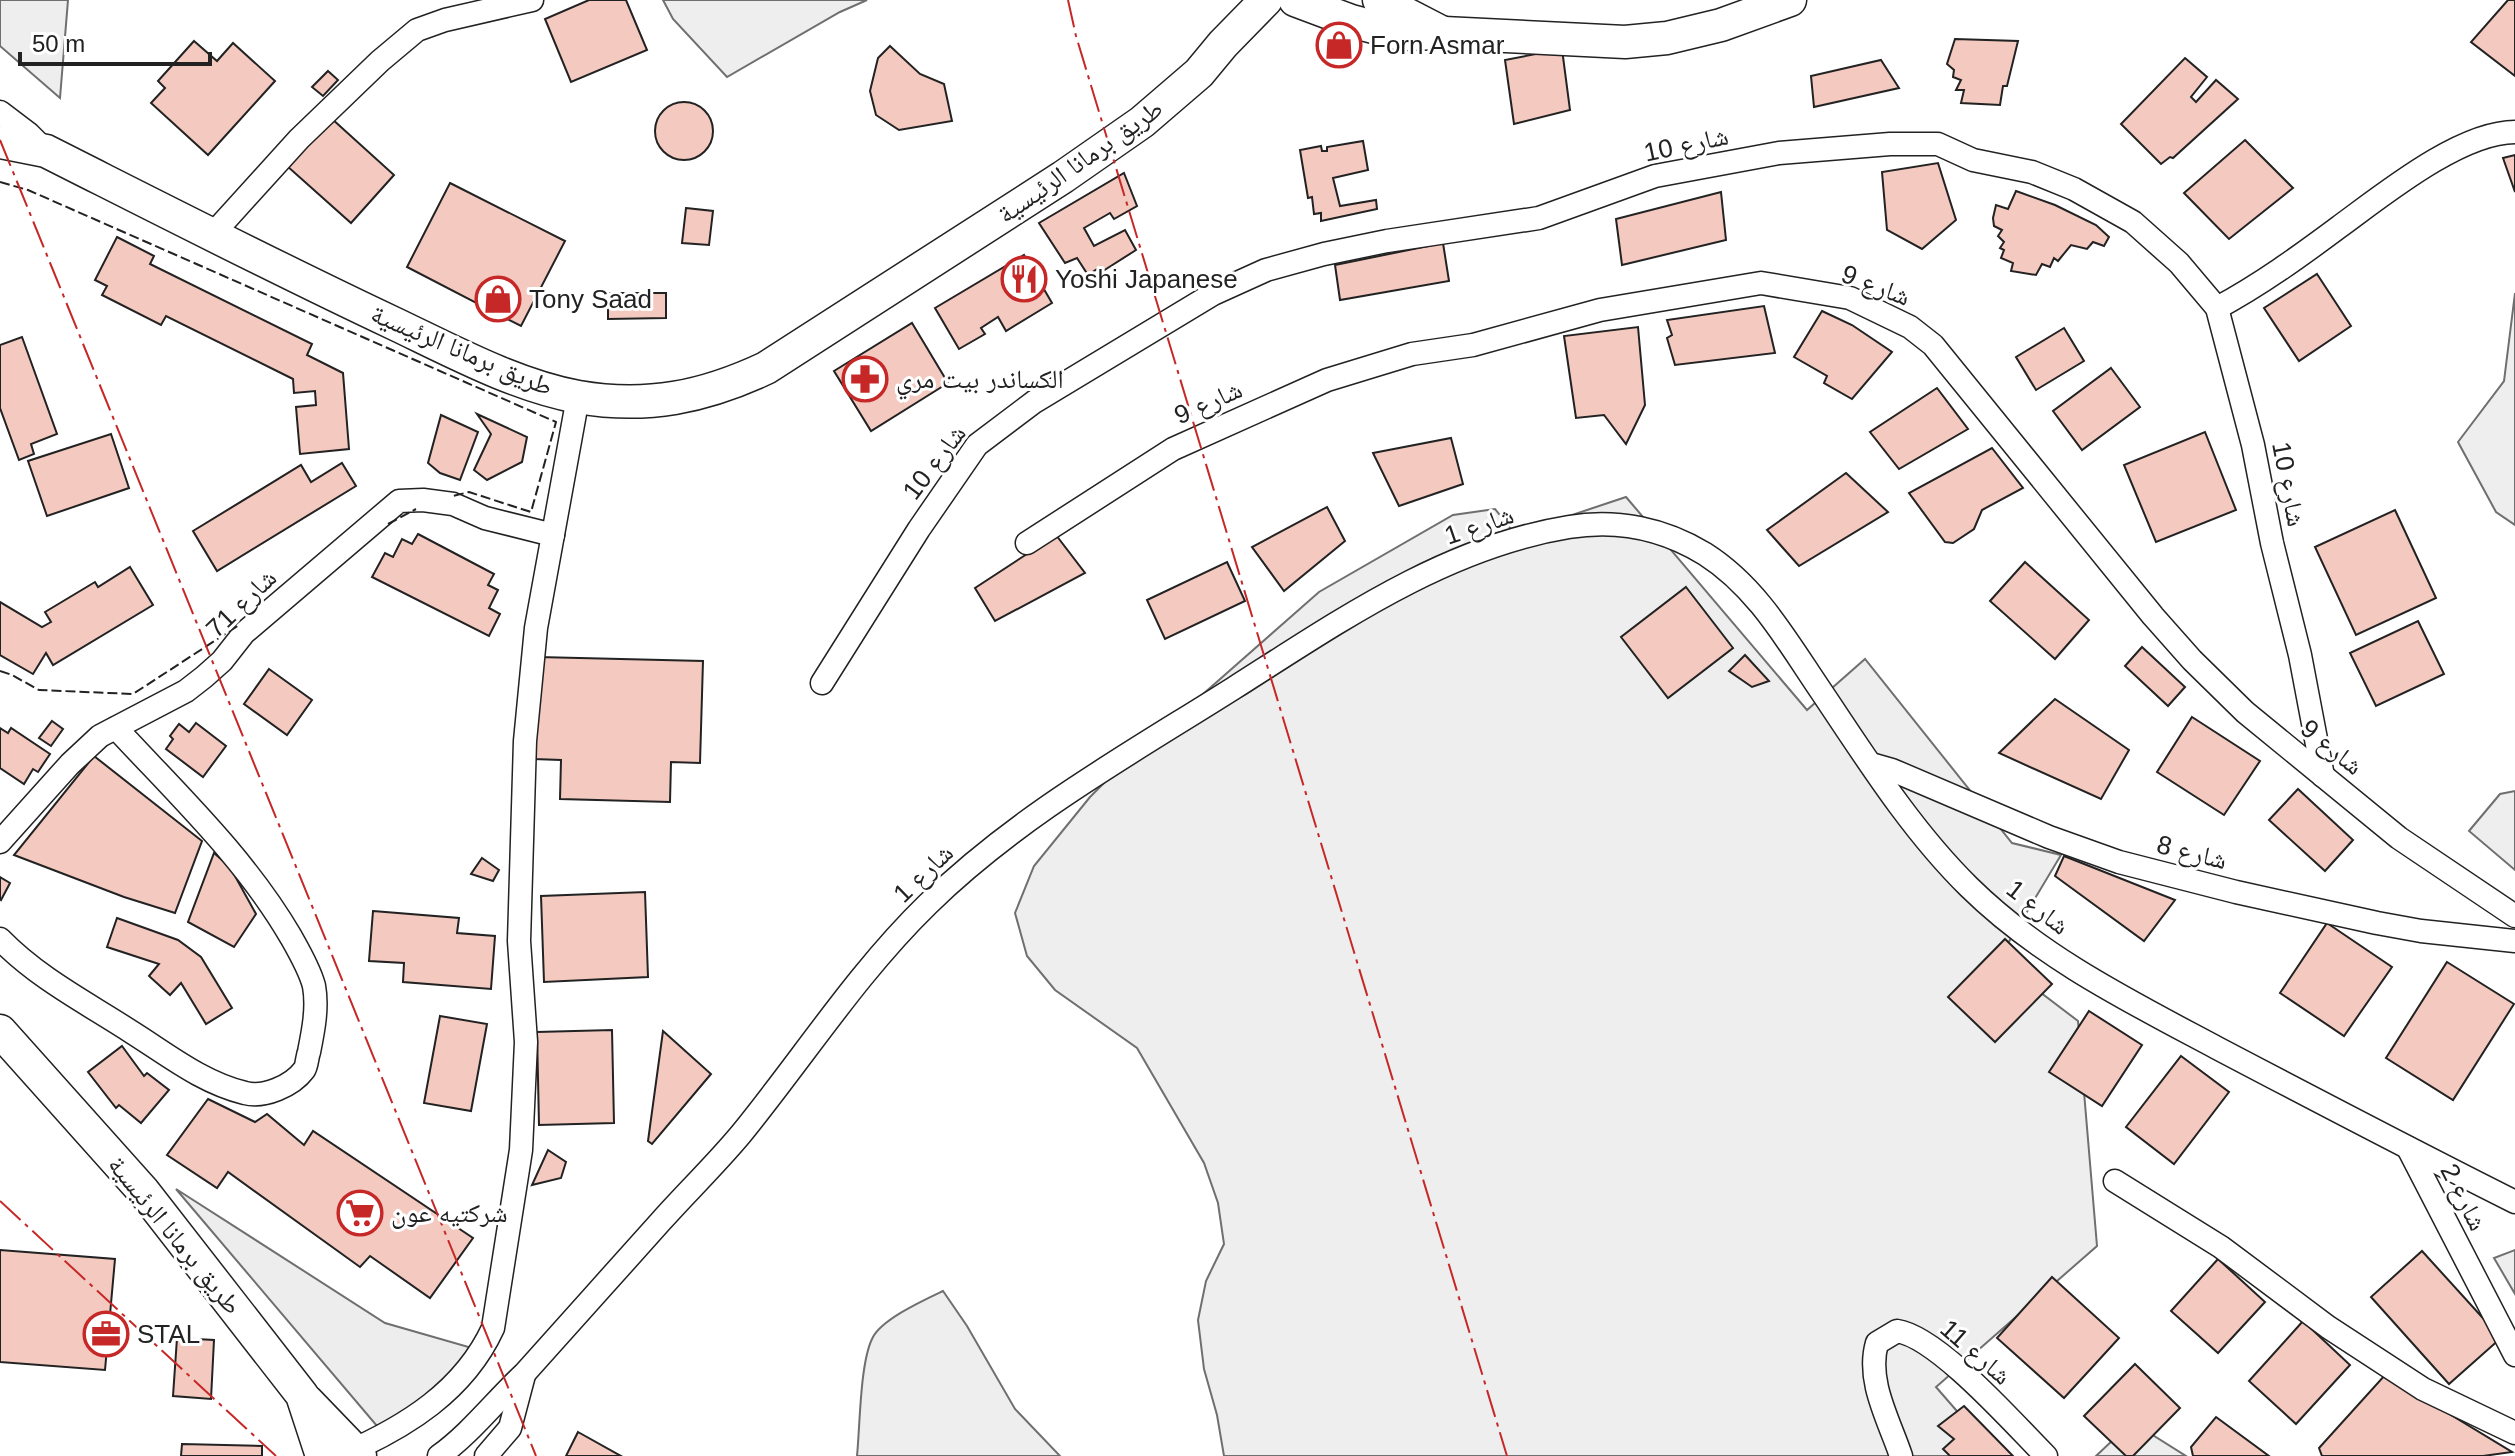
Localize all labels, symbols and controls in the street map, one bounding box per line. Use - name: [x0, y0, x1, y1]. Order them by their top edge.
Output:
- scale bar: [20, 16, 210, 66]
- shop icon: Forn Asmar: [1315, 21, 1363, 69]
- text: 50 m: [32, 30, 85, 57]
- place label: Forn Asmar: [1370, 30, 1505, 60]
- street label: طريق برمانا الرئيسية: [992, 93, 1169, 230]
- street label: شارع 10: [1641, 120, 1731, 169]
- restaurant icon: Yoshi Japanese: [1000, 255, 1048, 303]
- street label: شارع 9: [1837, 258, 1915, 313]
- place label: Yoshi Japanese: [1055, 264, 1238, 294]
- shop icon: Tony Saad: [474, 275, 522, 323]
- place label: Tony Saad: [529, 284, 652, 314]
- street label: طريق برمانا الرئيسية: [366, 298, 557, 403]
- pharmacy icon: الكساندر بيت مري: [841, 355, 889, 403]
- place label: الكساندر بيت مري: [896, 364, 1064, 400]
- street label: شارع 9: [1169, 374, 1247, 431]
- street label: شارع 10: [896, 419, 973, 506]
- street label: شارع 10: [2265, 439, 2312, 529]
- street label: شارع 1: [1440, 499, 1518, 552]
- street label: شارع 71: [200, 562, 283, 644]
- street label: شارع 9: [2294, 713, 2369, 782]
- street label: شارع 8: [2154, 829, 2230, 876]
- street label: شارع 1: [887, 838, 960, 909]
- street label: شارع 1: [2000, 873, 2075, 942]
- street label: طريق برمانا الرئيسية: [101, 1150, 248, 1321]
- street label: شارع 2: [2434, 1159, 2494, 1236]
- supermarket icon: شركتيه عون: [336, 1189, 384, 1237]
- place label: شركتيه عون: [391, 1198, 508, 1229]
- office icon: STAL: [82, 1310, 130, 1358]
- street label: شارع 11: [1934, 1313, 2017, 1392]
- place label: STAL: [137, 1319, 200, 1349]

